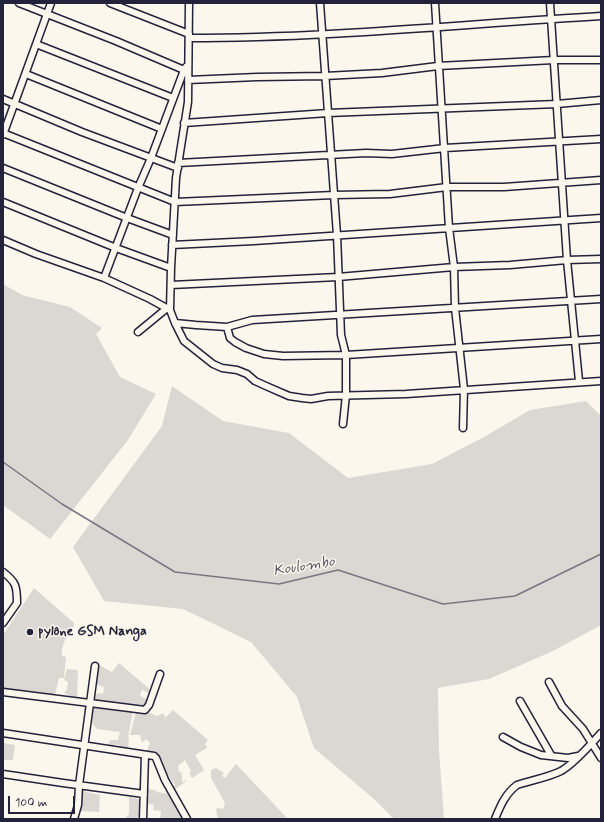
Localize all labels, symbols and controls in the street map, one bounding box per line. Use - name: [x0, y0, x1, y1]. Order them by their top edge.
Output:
- water label: Koulombo: [272, 553, 336, 581]
- place label: pylône GSM Nanga: [38, 624, 147, 640]
- marker: pylône GSM Nanga: [25, 627, 35, 637]
- scale bar: [10, 788, 77, 814]
- text: 100 m: [15, 795, 47, 811]

